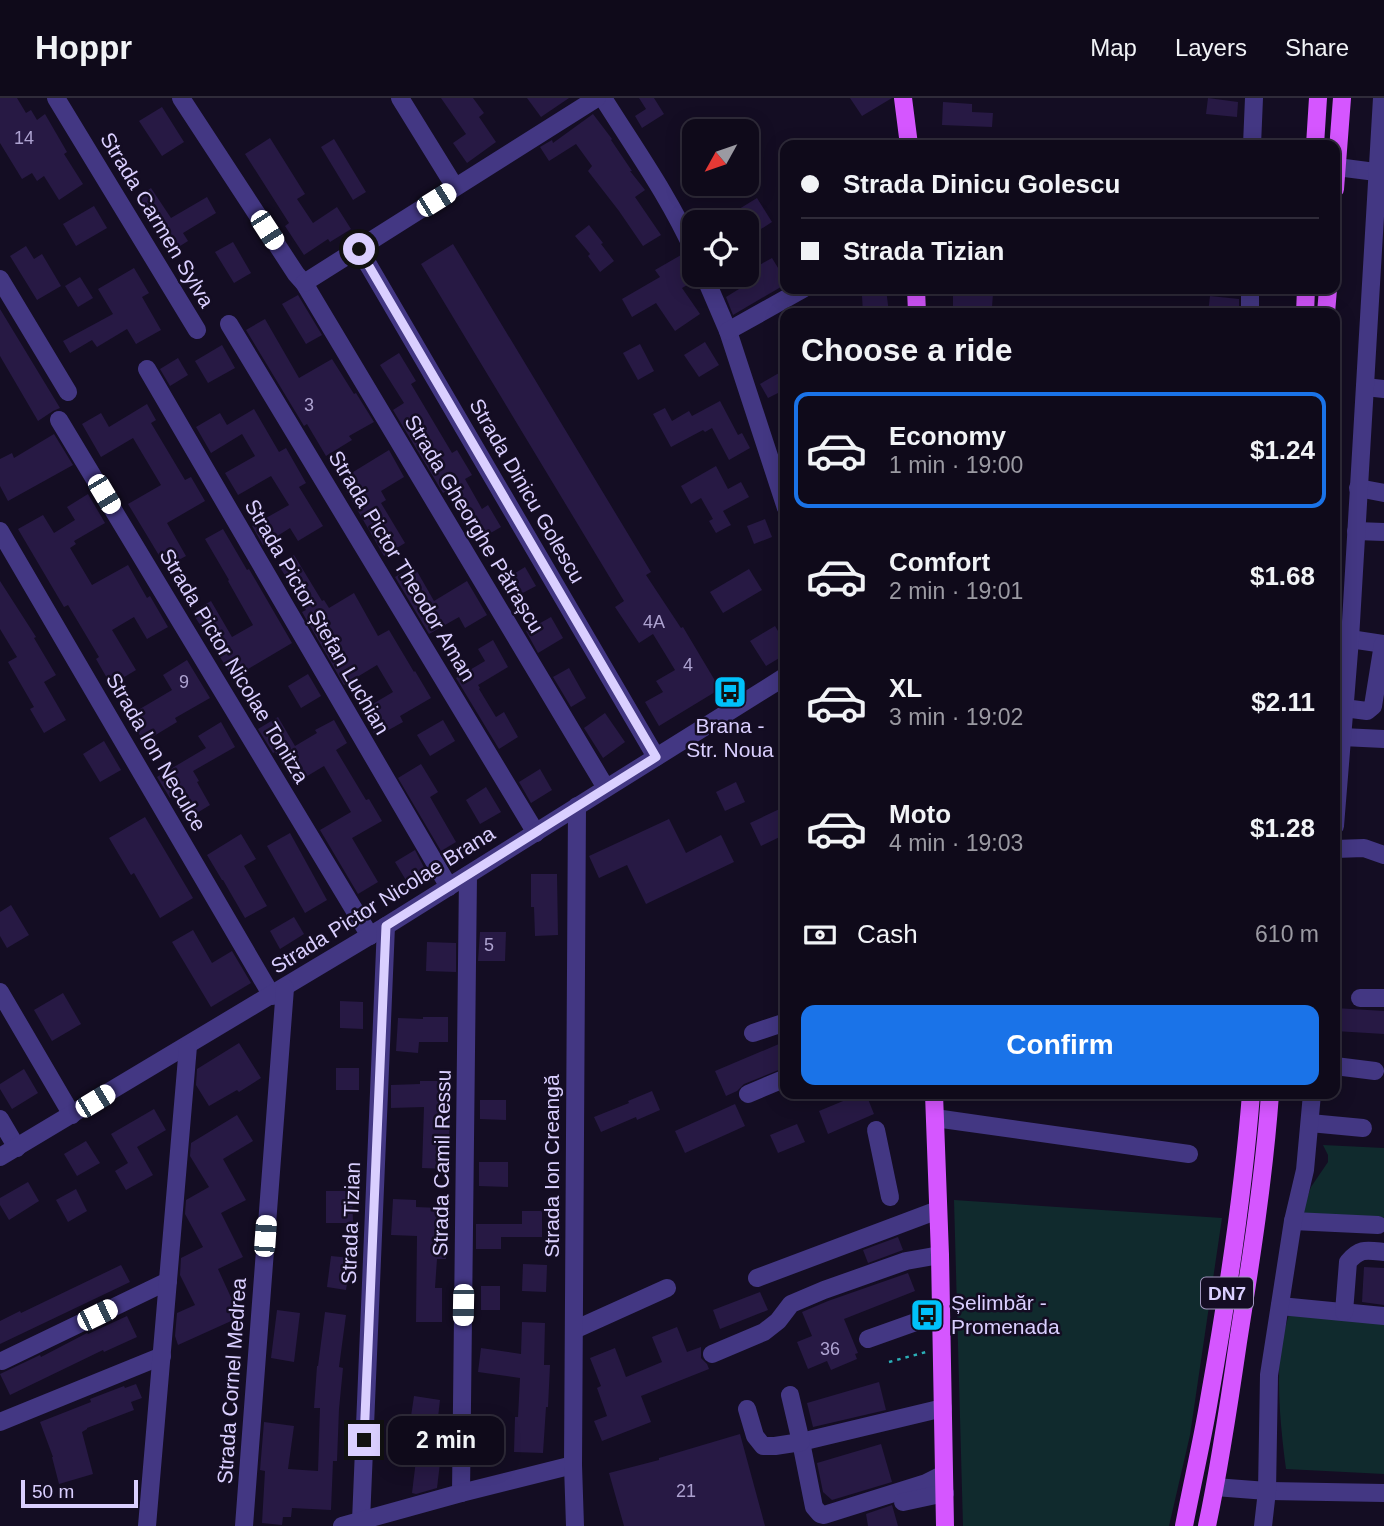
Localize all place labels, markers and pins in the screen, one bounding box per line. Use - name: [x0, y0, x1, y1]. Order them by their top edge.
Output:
- bus stop icon: Brana - Str. Noua: [711, 673, 749, 711]
- place label: Brana - Str. Noua: [686, 714, 774, 761]
- place label: Șelimbăr - Promenada: [951, 1291, 1060, 1338]
- bus stop icon: Șelimbăr - Promenada: [908, 1296, 946, 1334]

